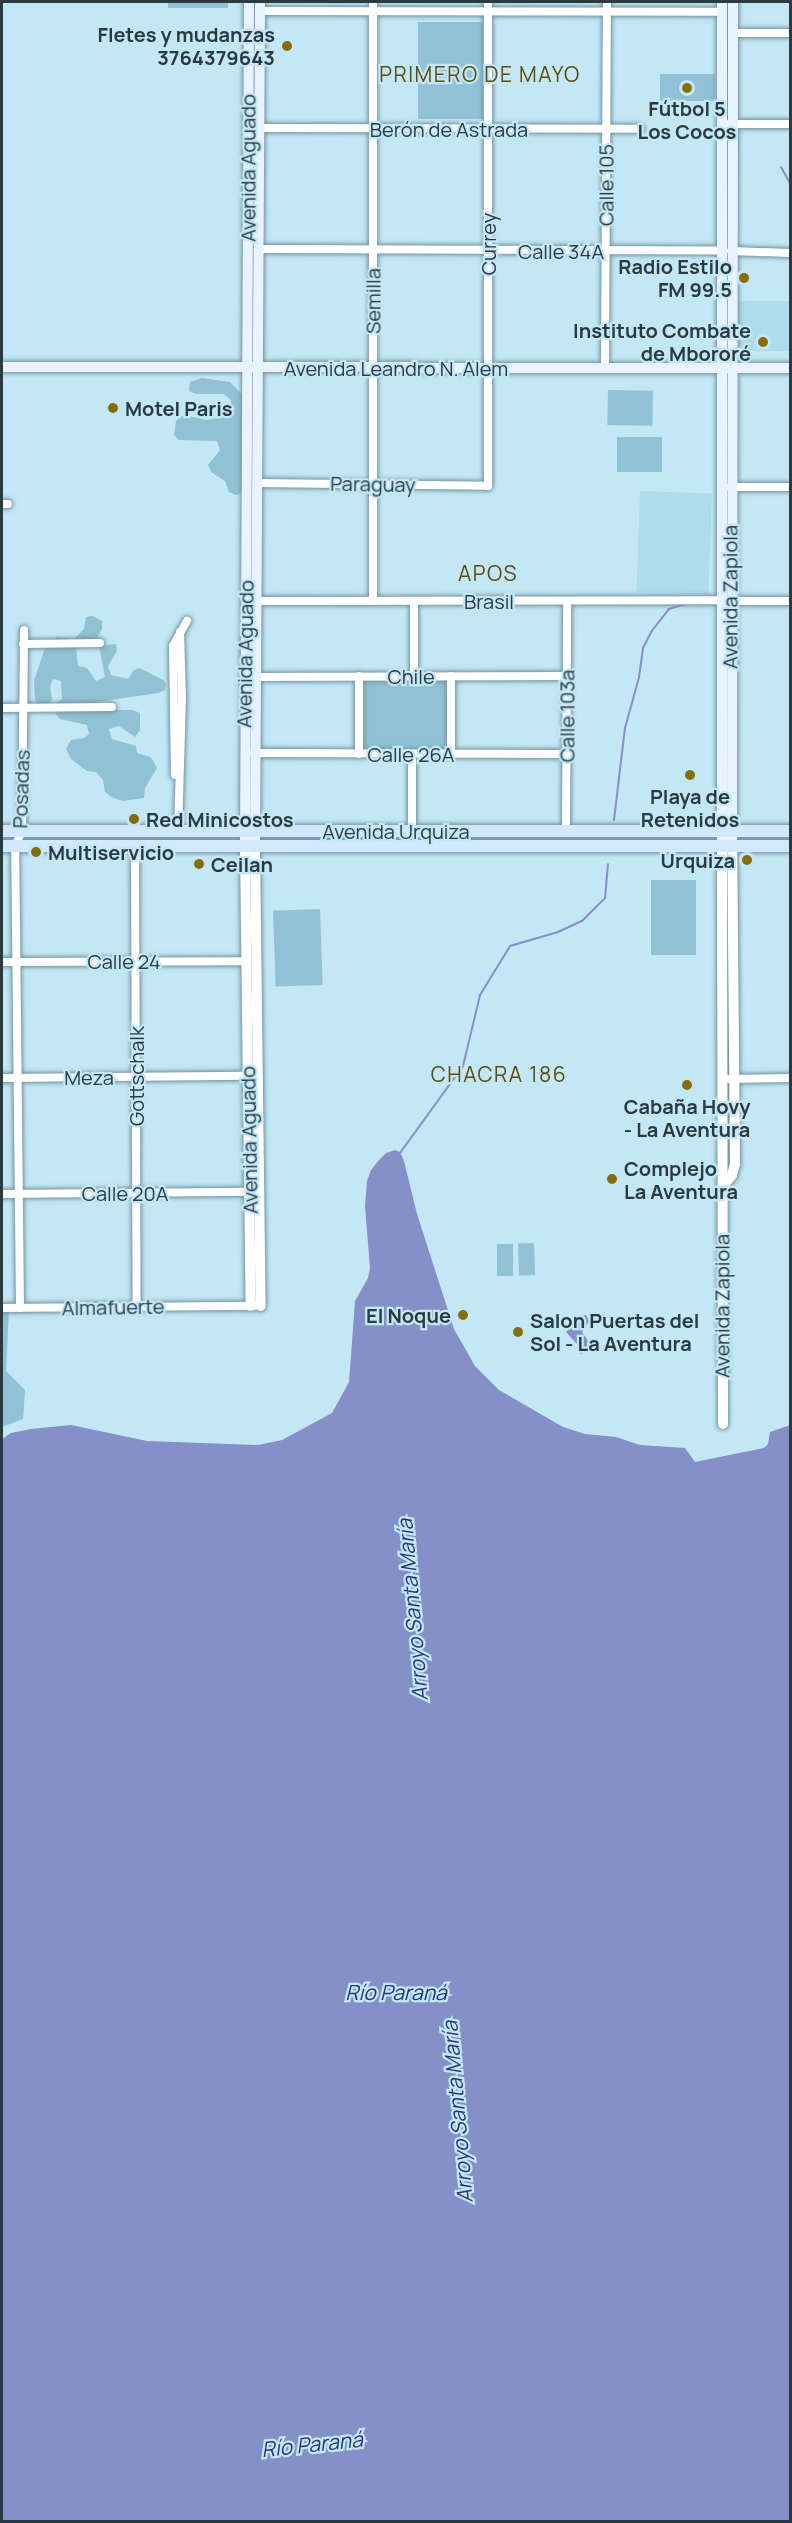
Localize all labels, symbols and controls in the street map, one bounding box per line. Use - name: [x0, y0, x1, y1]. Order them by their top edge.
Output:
- place label: Fletes y mudanzas 3764379643: [97, 22, 275, 69]
- marker: Fletes y mudanzas 3764379643: [280, 39, 294, 53]
- district label: PRIMERO DE MAYO: [379, 61, 581, 87]
- marker: Fútbol 5 Los Cocos: [680, 81, 694, 95]
- street label: Avenida Aguado: [236, 94, 260, 242]
- place label: Fútbol 5 Los Cocos: [638, 97, 736, 144]
- street label: Berón de Astrada: [370, 117, 528, 141]
- street label: Calle 105: [594, 144, 618, 226]
- street label: Currey: [476, 213, 500, 275]
- street label: Calle 34A: [518, 239, 604, 263]
- place label: Radio Estilo FM 99.5: [618, 254, 732, 301]
- street label: Semilla: [361, 268, 385, 334]
- marker: Radio Estilo FM 99.5: [737, 271, 751, 285]
- place label: Instituto Combate de Mbororé: [573, 318, 751, 365]
- marker: Instituto Combate de Mbororé: [756, 335, 770, 349]
- street label: Avenida Leandro N. Alem: [284, 356, 508, 380]
- place label: Motel Paris: [125, 396, 233, 420]
- marker: Motel Paris: [106, 401, 120, 415]
- street label: Paraguay: [330, 471, 416, 497]
- street label: Avenida Zapiola: [718, 525, 742, 669]
- district label: APOS: [458, 560, 518, 586]
- street label: Avenida Aguado: [232, 580, 258, 728]
- street label: Brasil: [464, 589, 514, 613]
- street label: Chile: [387, 664, 435, 688]
- street label: Calle 103a: [555, 670, 579, 762]
- street label: Calle 26A: [368, 742, 454, 766]
- street label: Posadas: [8, 749, 34, 829]
- marker: Playa de Retenidos: [683, 768, 697, 782]
- place label: Playa de Retenidos: [641, 784, 739, 831]
- place label: Red Minicostos: [146, 807, 294, 831]
- marker: Red Minicostos: [127, 812, 141, 826]
- street label: Avenida Urquiza: [322, 819, 470, 843]
- place label: Multiservicio: [48, 840, 174, 864]
- marker: Multiservicio: [29, 845, 43, 859]
- place label: Urquiza: [661, 848, 735, 872]
- place label: Ceilan: [211, 852, 273, 876]
- marker: Urquiza: [740, 853, 754, 867]
- marker: Ceilan: [192, 857, 206, 871]
- street label: Calle 24: [87, 949, 161, 973]
- street label: Gottschalk: [124, 1026, 148, 1126]
- district label: CHACRA 186: [431, 1061, 567, 1087]
- street label: Meza: [64, 1065, 114, 1089]
- street label: Avenida Aguado: [236, 1066, 262, 1214]
- marker: Cabaña Hovy - La Aventura: [680, 1078, 694, 1092]
- place label: Cabaña Hovy - La Aventura: [624, 1094, 750, 1141]
- place label: Complejo La Aventura: [624, 1156, 738, 1203]
- marker: Complejo La Aventura: [605, 1172, 619, 1186]
- street label: Calle 20A: [82, 1181, 168, 1205]
- street label: Avenida Zapiola: [710, 1234, 734, 1378]
- street label: Almafuerte: [62, 1294, 164, 1320]
- place label: El Noque: [366, 1303, 451, 1327]
- marker: El Noque: [456, 1308, 470, 1322]
- place label: Salon Puertas del Sol - La Aventura: [530, 1308, 699, 1355]
- marker: Salon Puertas del Sol - La Aventura: [511, 1325, 525, 1339]
- water label: Arroyo Santa María: [392, 1518, 432, 1702]
- water label: Río Paraná: [345, 1979, 447, 2005]
- water label: Arroyo Santa María: [437, 2020, 477, 2204]
- water label: Río Paraná: [260, 2426, 364, 2462]

